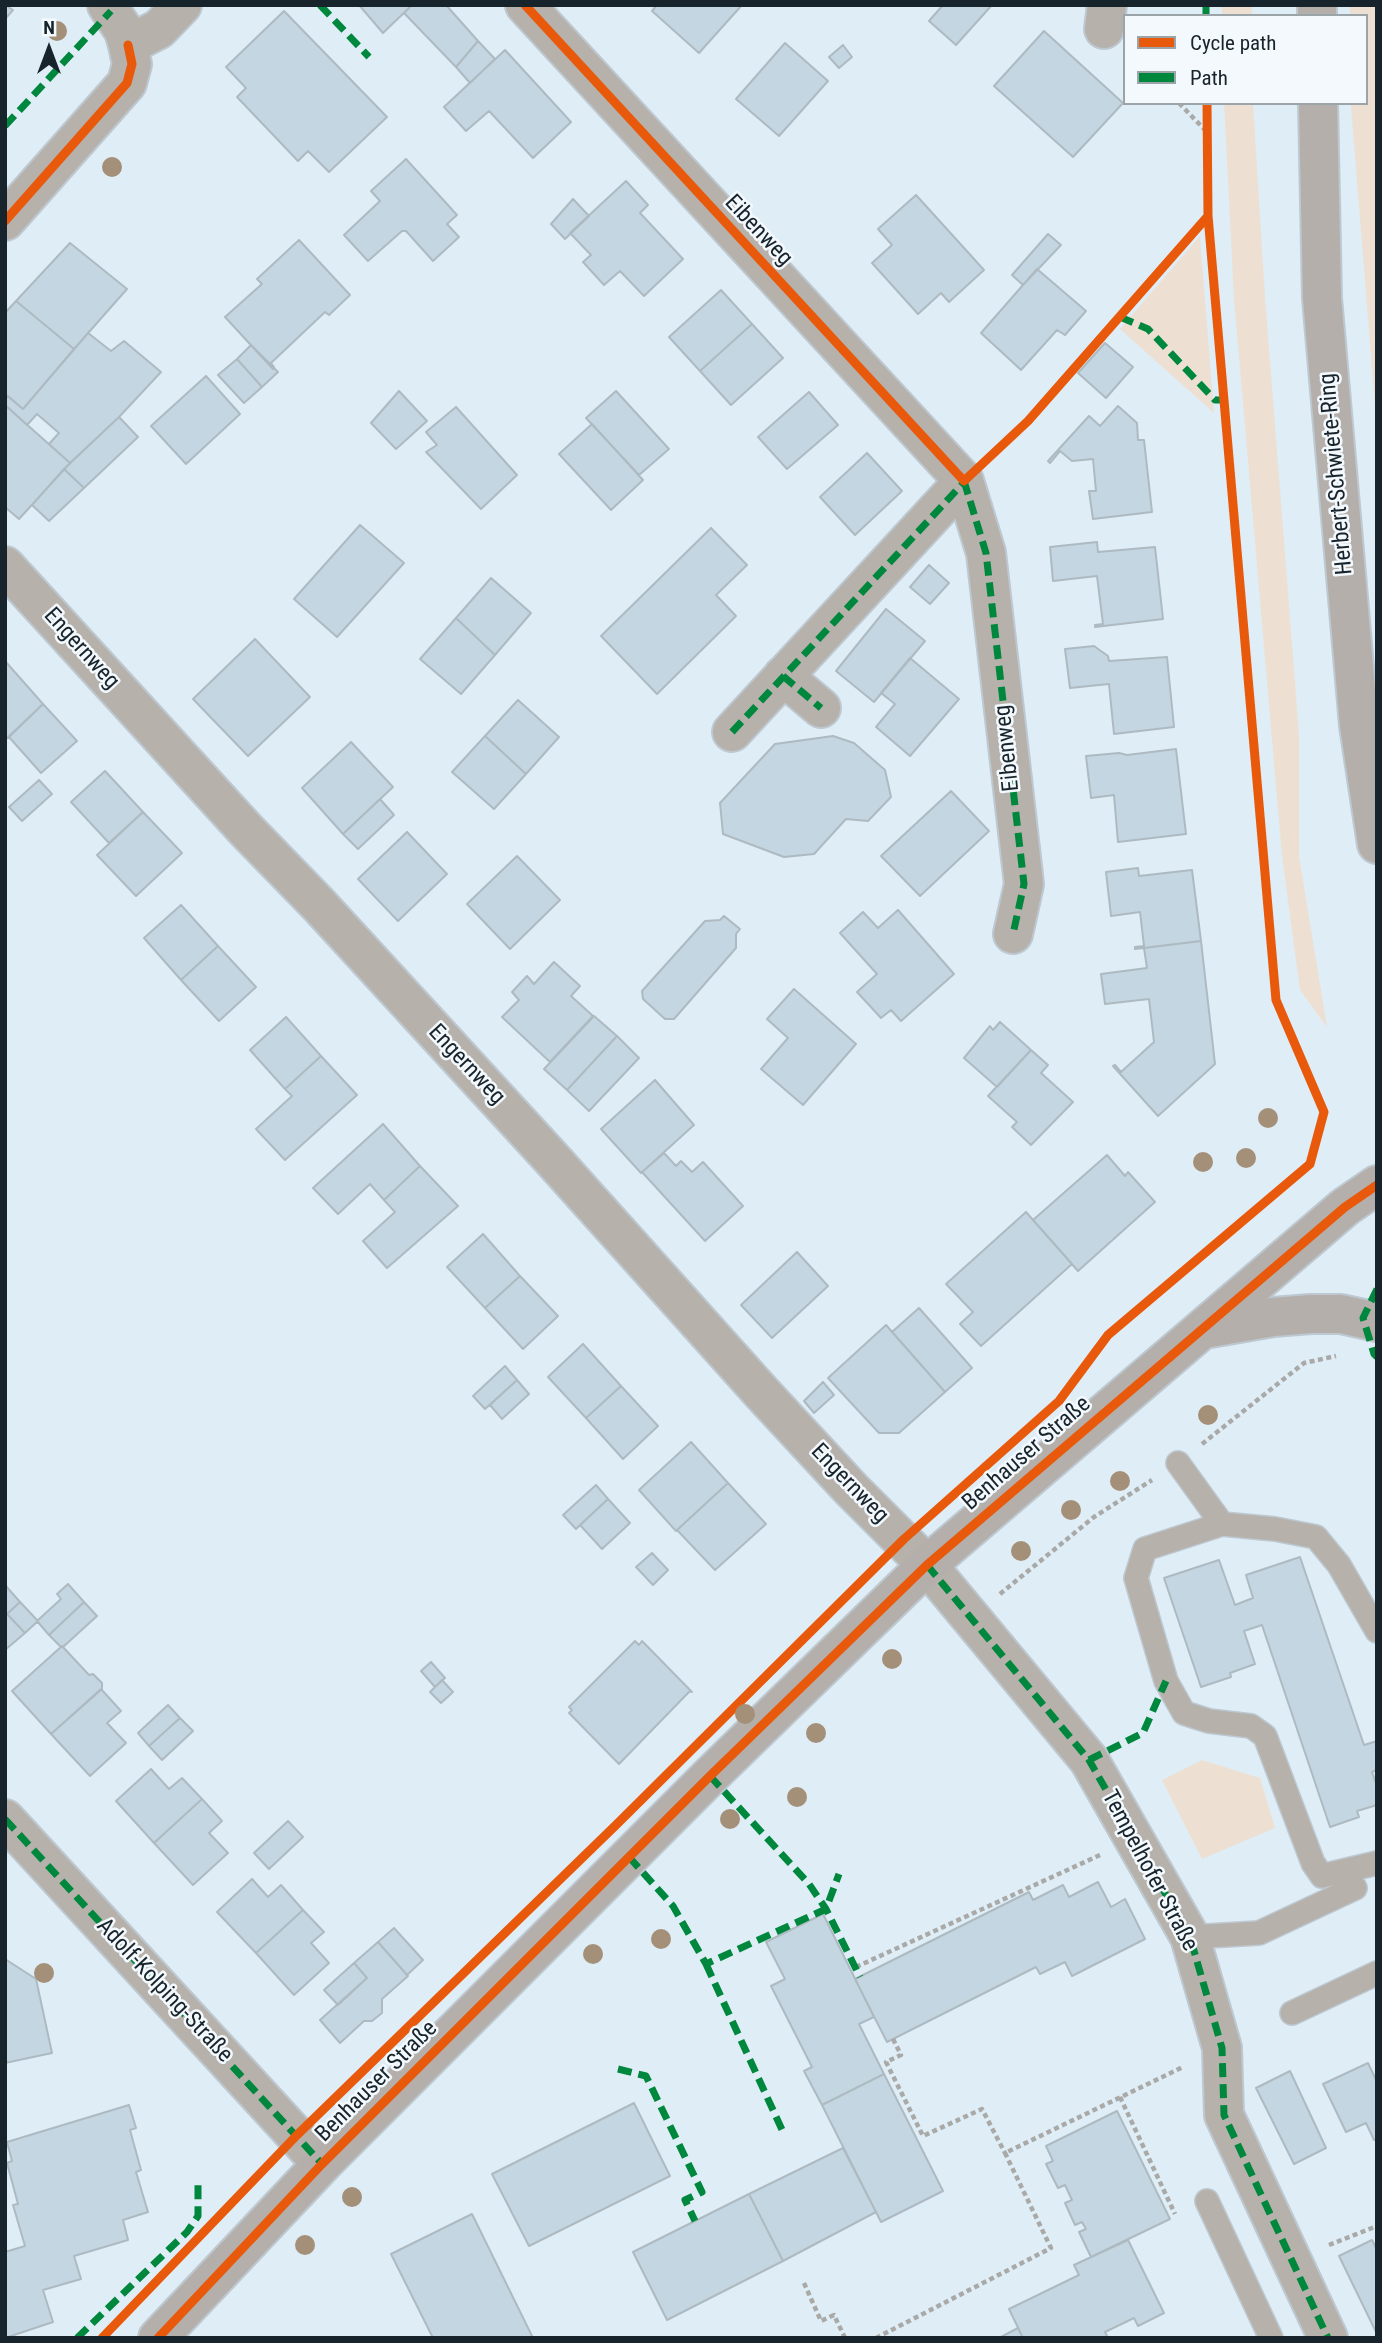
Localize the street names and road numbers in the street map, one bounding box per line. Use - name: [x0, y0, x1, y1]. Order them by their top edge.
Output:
- street label: Eibenweg: [718, 190, 798, 272]
- street label: Herbert-Schwiete-Ring: [1314, 372, 1360, 576]
- street label: Engernweg: [37, 603, 125, 695]
- street label: Eibenweg: [990, 703, 1026, 793]
- street label: Engernweg: [422, 1019, 510, 1111]
- street label: Benhauser Straße: [957, 1391, 1097, 1517]
- street label: Engernweg: [804, 1438, 894, 1530]
- street label: Tempelhofer Straße: [1095, 1786, 1203, 1956]
- street label: Adolf-Kolping-Straße: [90, 1913, 238, 2069]
- street label: Benhauser Straße: [311, 2016, 443, 2148]

